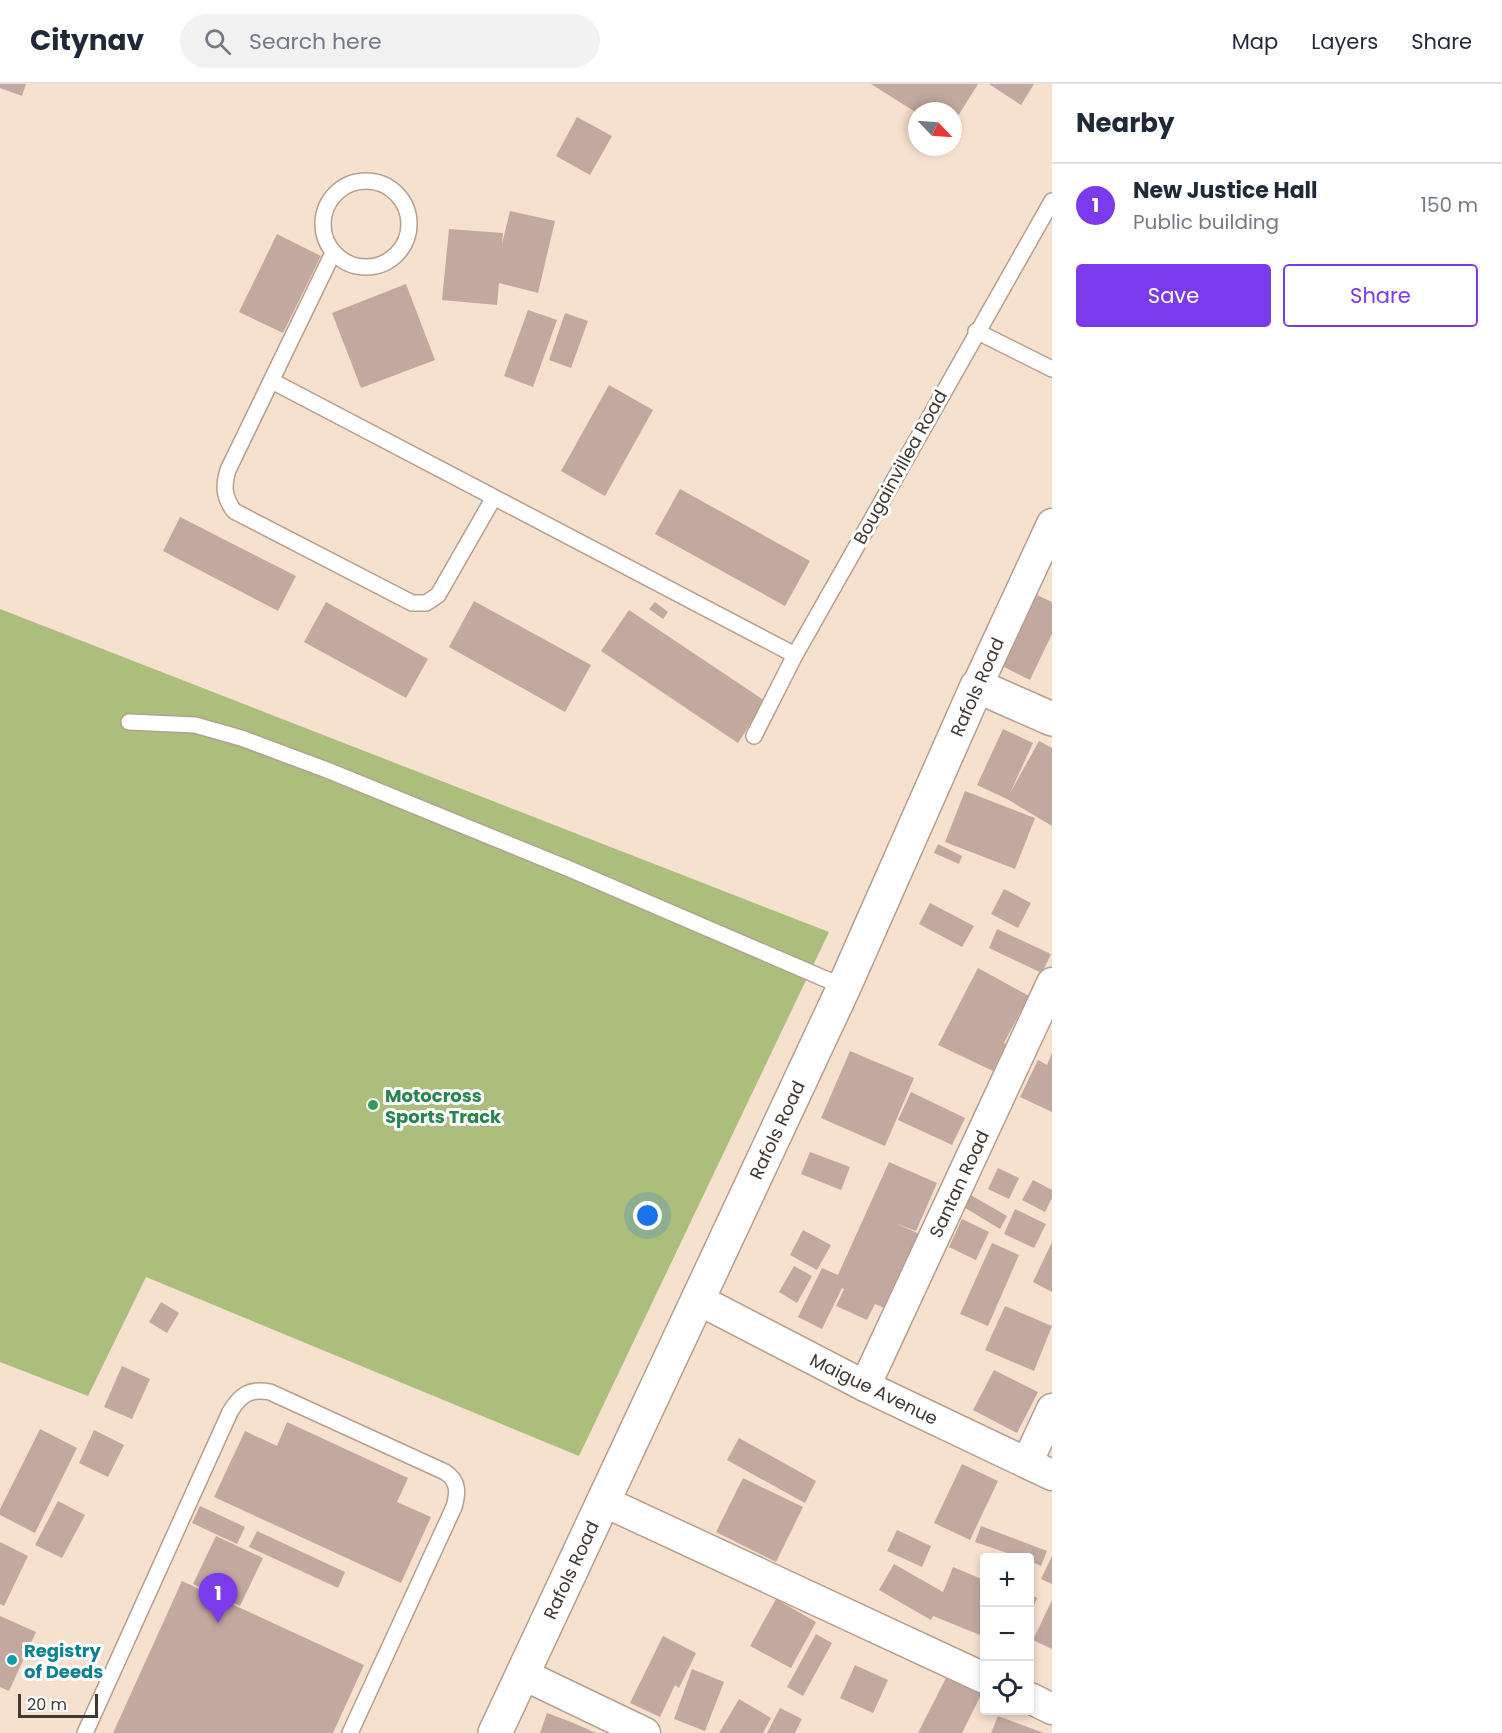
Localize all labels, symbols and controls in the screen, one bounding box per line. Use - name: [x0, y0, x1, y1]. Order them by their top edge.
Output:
- search box: [180, 14, 600, 68]
- text: Citynav: [30, 21, 144, 60]
- icon: search: [201, 25, 234, 58]
- text: Search here: [249, 26, 382, 57]
- text: Map: [1232, 27, 1278, 56]
- text: Layers: [1311, 27, 1378, 56]
- text: Share: [1411, 27, 1472, 56]
- north arrow: [908, 102, 962, 156]
- text: Nearby: [1076, 105, 1174, 141]
- text: New Justice Hall: [1133, 175, 1318, 206]
- text: 1: [1092, 191, 1099, 219]
- text: 150 m: [1421, 191, 1478, 219]
- text: Public building: [1133, 208, 1279, 236]
- button: Save: [1076, 264, 1271, 327]
- button: Share: [1283, 264, 1478, 327]
- street label: Bougainvillea Road: [847, 385, 953, 549]
- street label: Rafols Road: [944, 634, 1010, 740]
- street label: Rafols Road: [743, 1077, 811, 1183]
- place label: Motocross Sports Track: [385, 1083, 502, 1129]
- marker: Motocross Sports Track: [366, 1098, 380, 1112]
- street label: Santan Road: [923, 1126, 995, 1242]
- your location: [633, 1201, 662, 1230]
- street label: Maigue Avenue: [806, 1347, 942, 1431]
- street label: Rafols Road: [537, 1517, 605, 1623]
- map controls: [980, 1553, 1034, 1715]
- button: +: [980, 1553, 1034, 1607]
- pin: 1: [198, 1574, 238, 1623]
- button: −: [980, 1607, 1034, 1661]
- place label: Registry of Deeds: [24, 1638, 103, 1684]
- marker: Registry of Deeds: [5, 1653, 19, 1667]
- button: locate: [980, 1661, 1034, 1715]
- scale bar: [18, 1691, 98, 1718]
- text: 20 m: [27, 1693, 67, 1716]

